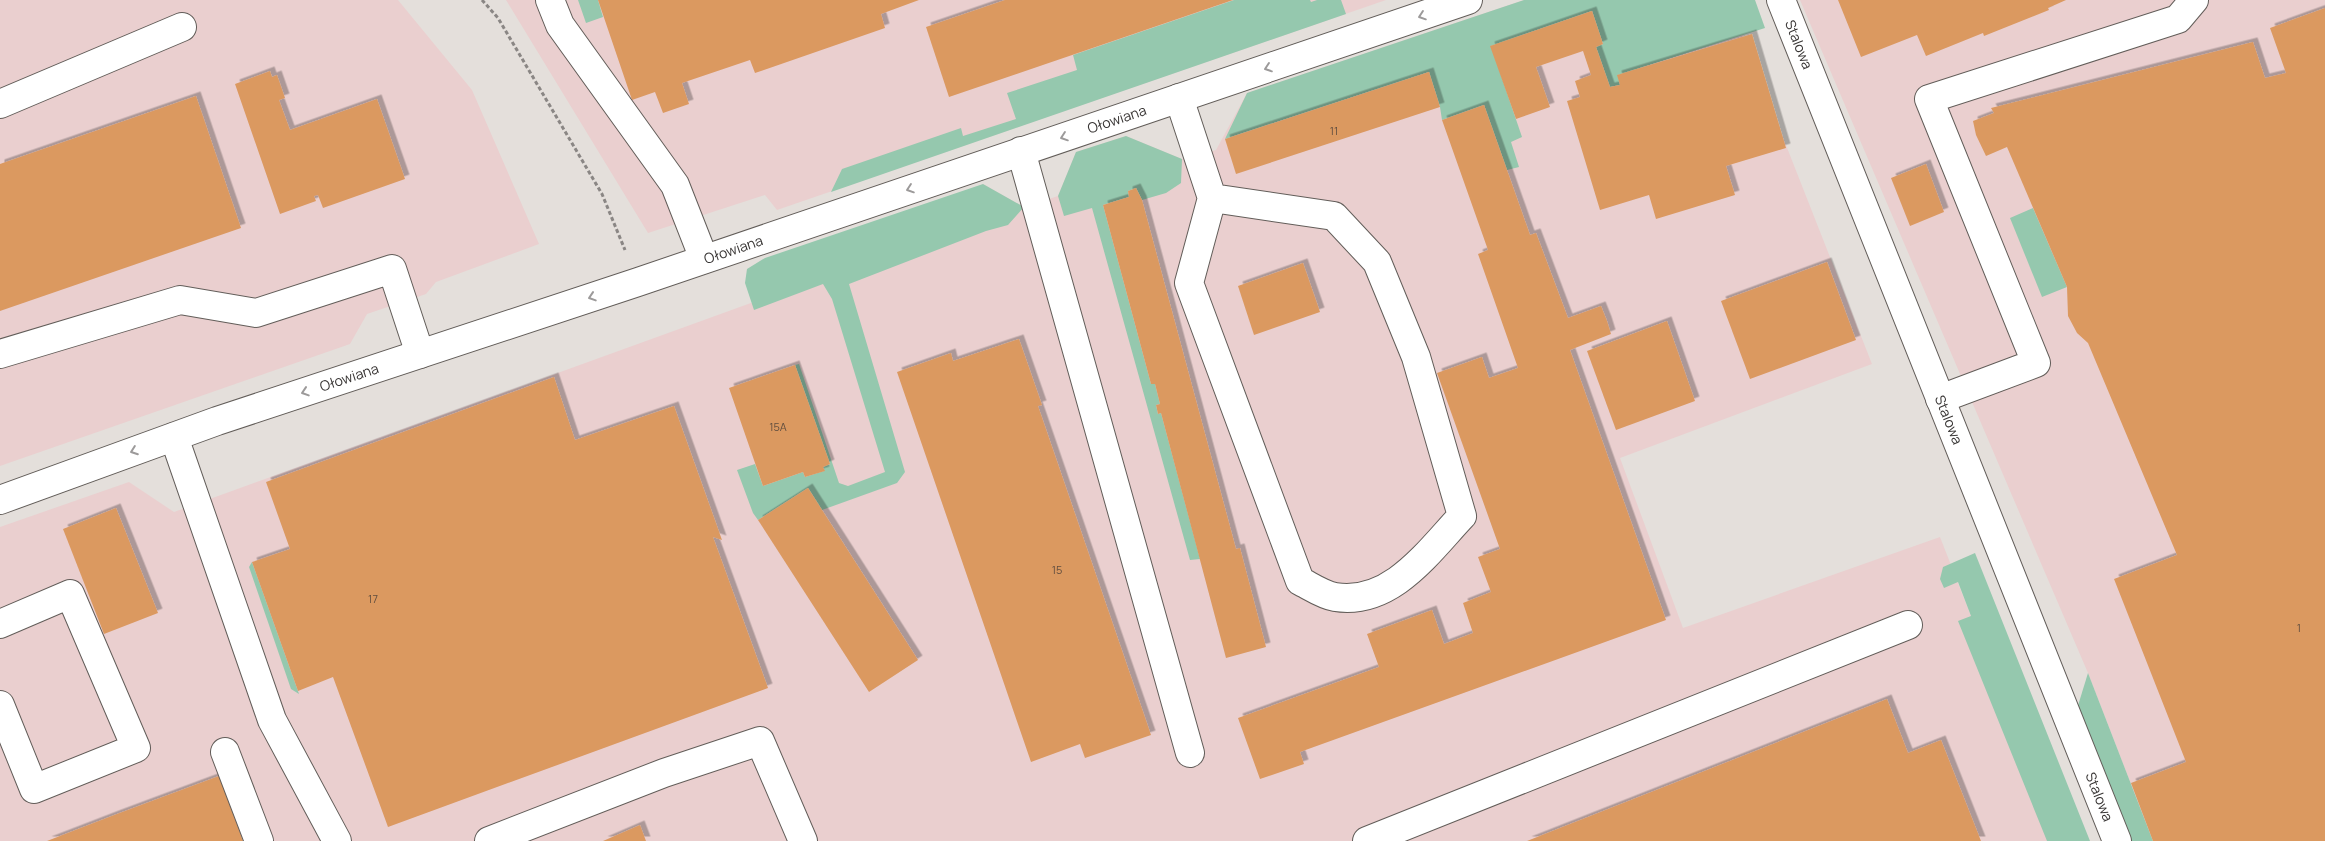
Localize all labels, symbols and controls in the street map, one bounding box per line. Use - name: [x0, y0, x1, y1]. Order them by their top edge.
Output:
- one-way arrow: [1418, 10, 1426, 20]
- street label: Stalowa: [1781, 17, 1818, 72]
- one-way arrow: [1264, 62, 1272, 72]
- street label: Ołowiana: [1085, 100, 1149, 138]
- house number: 11: [1330, 123, 1338, 138]
- one-way arrow: [1060, 131, 1069, 141]
- one-way arrow: [906, 183, 915, 193]
- street label: Ołowiana: [701, 230, 765, 268]
- one-way arrow: [588, 291, 596, 301]
- street label: Ołowiana: [317, 358, 381, 396]
- one-way arrow: [301, 387, 309, 397]
- street label: Stalowa: [1931, 392, 1968, 447]
- house number: 15A: [769, 419, 787, 434]
- one-way arrow: [131, 445, 139, 455]
- house number: 15: [1052, 562, 1062, 577]
- house number: 17: [368, 591, 378, 606]
- house number: 1: [2297, 620, 2301, 635]
- street label: Stalowa: [2081, 769, 2118, 824]

